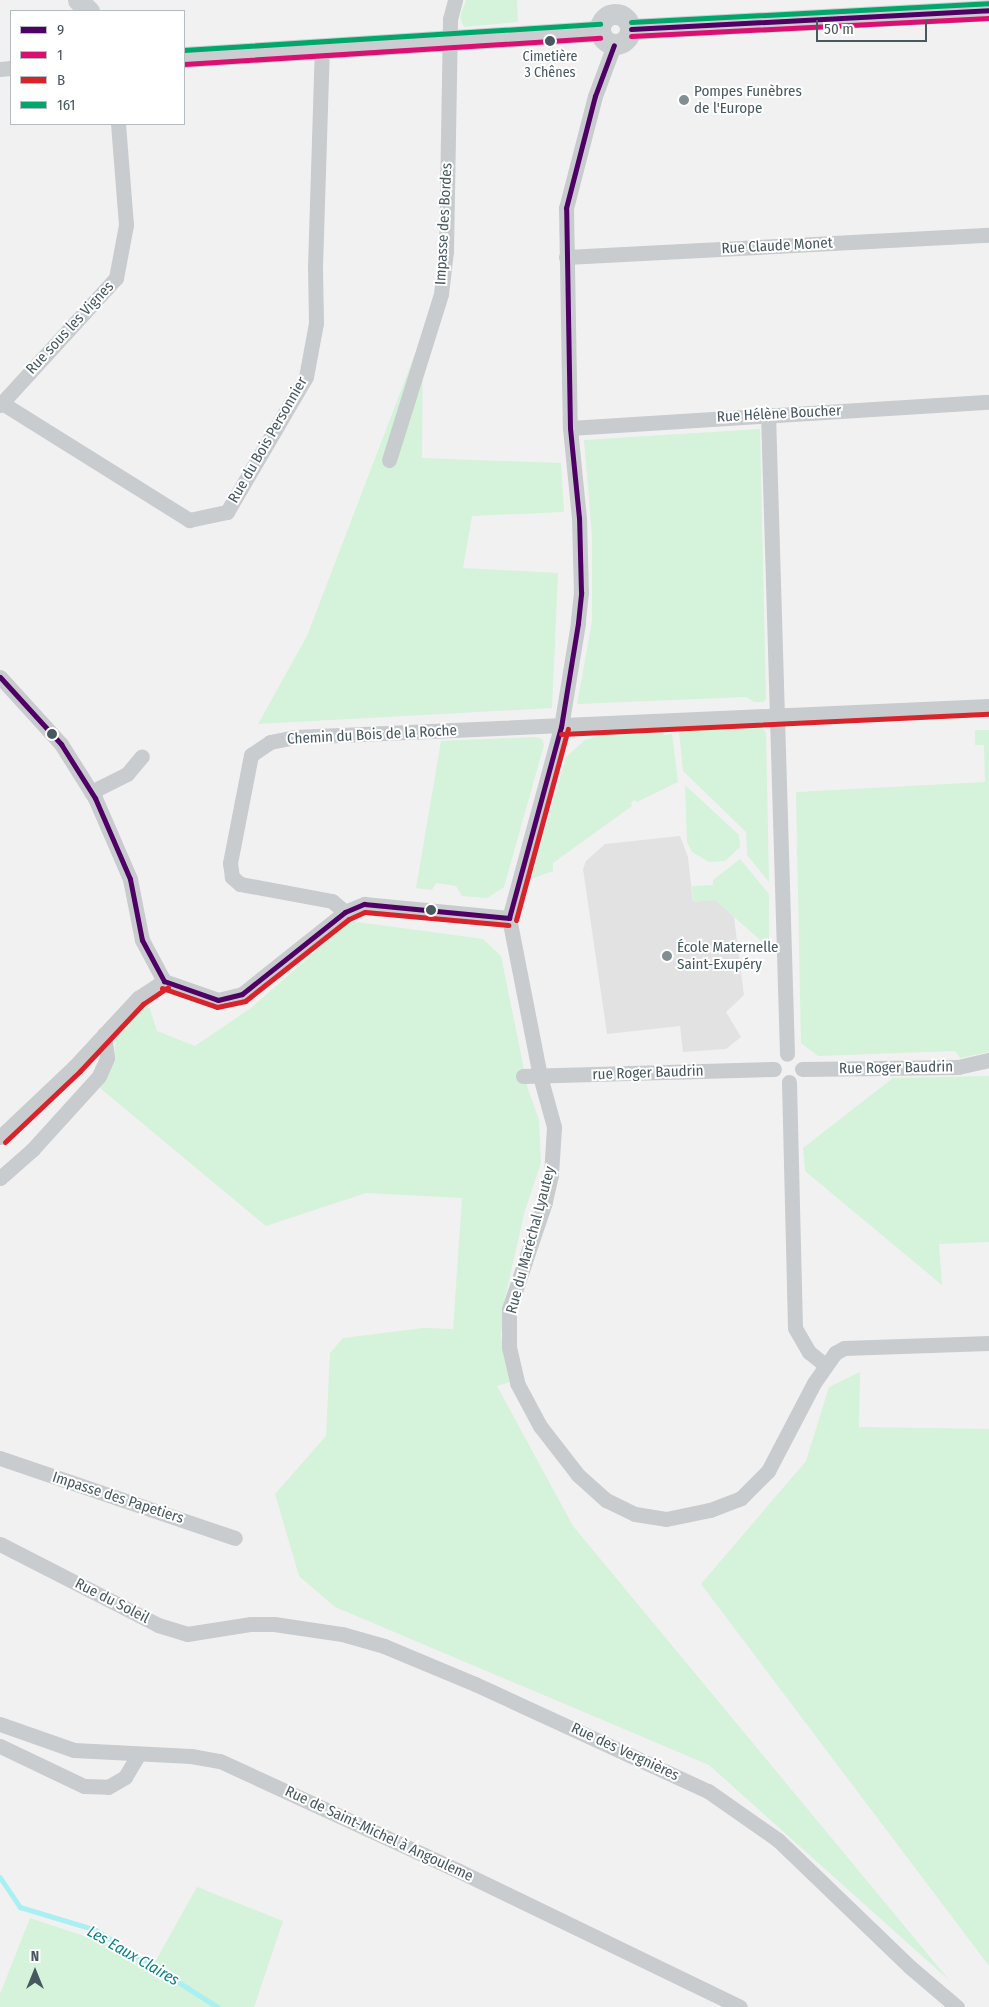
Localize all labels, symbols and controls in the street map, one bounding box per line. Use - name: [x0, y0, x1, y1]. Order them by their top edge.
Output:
- legend: [10, 10, 185, 125]
- scale bar: [819, 10, 930, 42]
- text: 50 m: [824, 20, 854, 38]
- text: 9: [57, 21, 64, 39]
- marker: Cimetière 3 Chênes: [545, 36, 555, 46]
- text: 1: [57, 46, 63, 64]
- place label: Cimetière 3 Chênes: [523, 49, 577, 82]
- text: B: [57, 71, 65, 89]
- place label: Pompes Funèbres de l'Europe: [694, 82, 802, 117]
- marker: Pompes Funèbres de l'Europe: [678, 94, 690, 106]
- text: 161: [57, 96, 75, 114]
- street label: Impasse des Bordes: [432, 162, 456, 286]
- street label: Rue Claude Monet: [721, 234, 833, 258]
- street label: Rue sous les Vignes: [22, 278, 118, 378]
- street label: Rue du Bois Personnier: [225, 374, 311, 506]
- street label: Rue Hélène Boucher: [716, 402, 842, 426]
- street label: Chemin du Bois de la Roche: [287, 722, 457, 748]
- unlabelled marker: [47, 729, 57, 739]
- unlabelled marker: [426, 905, 436, 915]
- place label: École Maternelle Saint-Exupéry: [677, 938, 778, 973]
- marker: École Maternelle Saint-Exupéry: [661, 950, 673, 962]
- street label: Rue Roger Baudrin: [839, 1058, 953, 1078]
- street label: rue Roger Baudrin: [592, 1062, 704, 1084]
- street label: Rue du Maréchal Lyautey: [503, 1164, 559, 1316]
- street label: Impasse des Papetiers: [50, 1468, 186, 1528]
- street label: Rue du Soleil: [72, 1575, 152, 1627]
- street label: Rue des Vergnières: [568, 1719, 682, 1785]
- street label: Rue de Saint-Michel à Angouleme: [282, 1782, 476, 1886]
- water label: Les Eaux Claires: [84, 1922, 182, 1990]
- north arrow: [10, 1947, 60, 1997]
- text: N: [31, 1948, 39, 1965]

